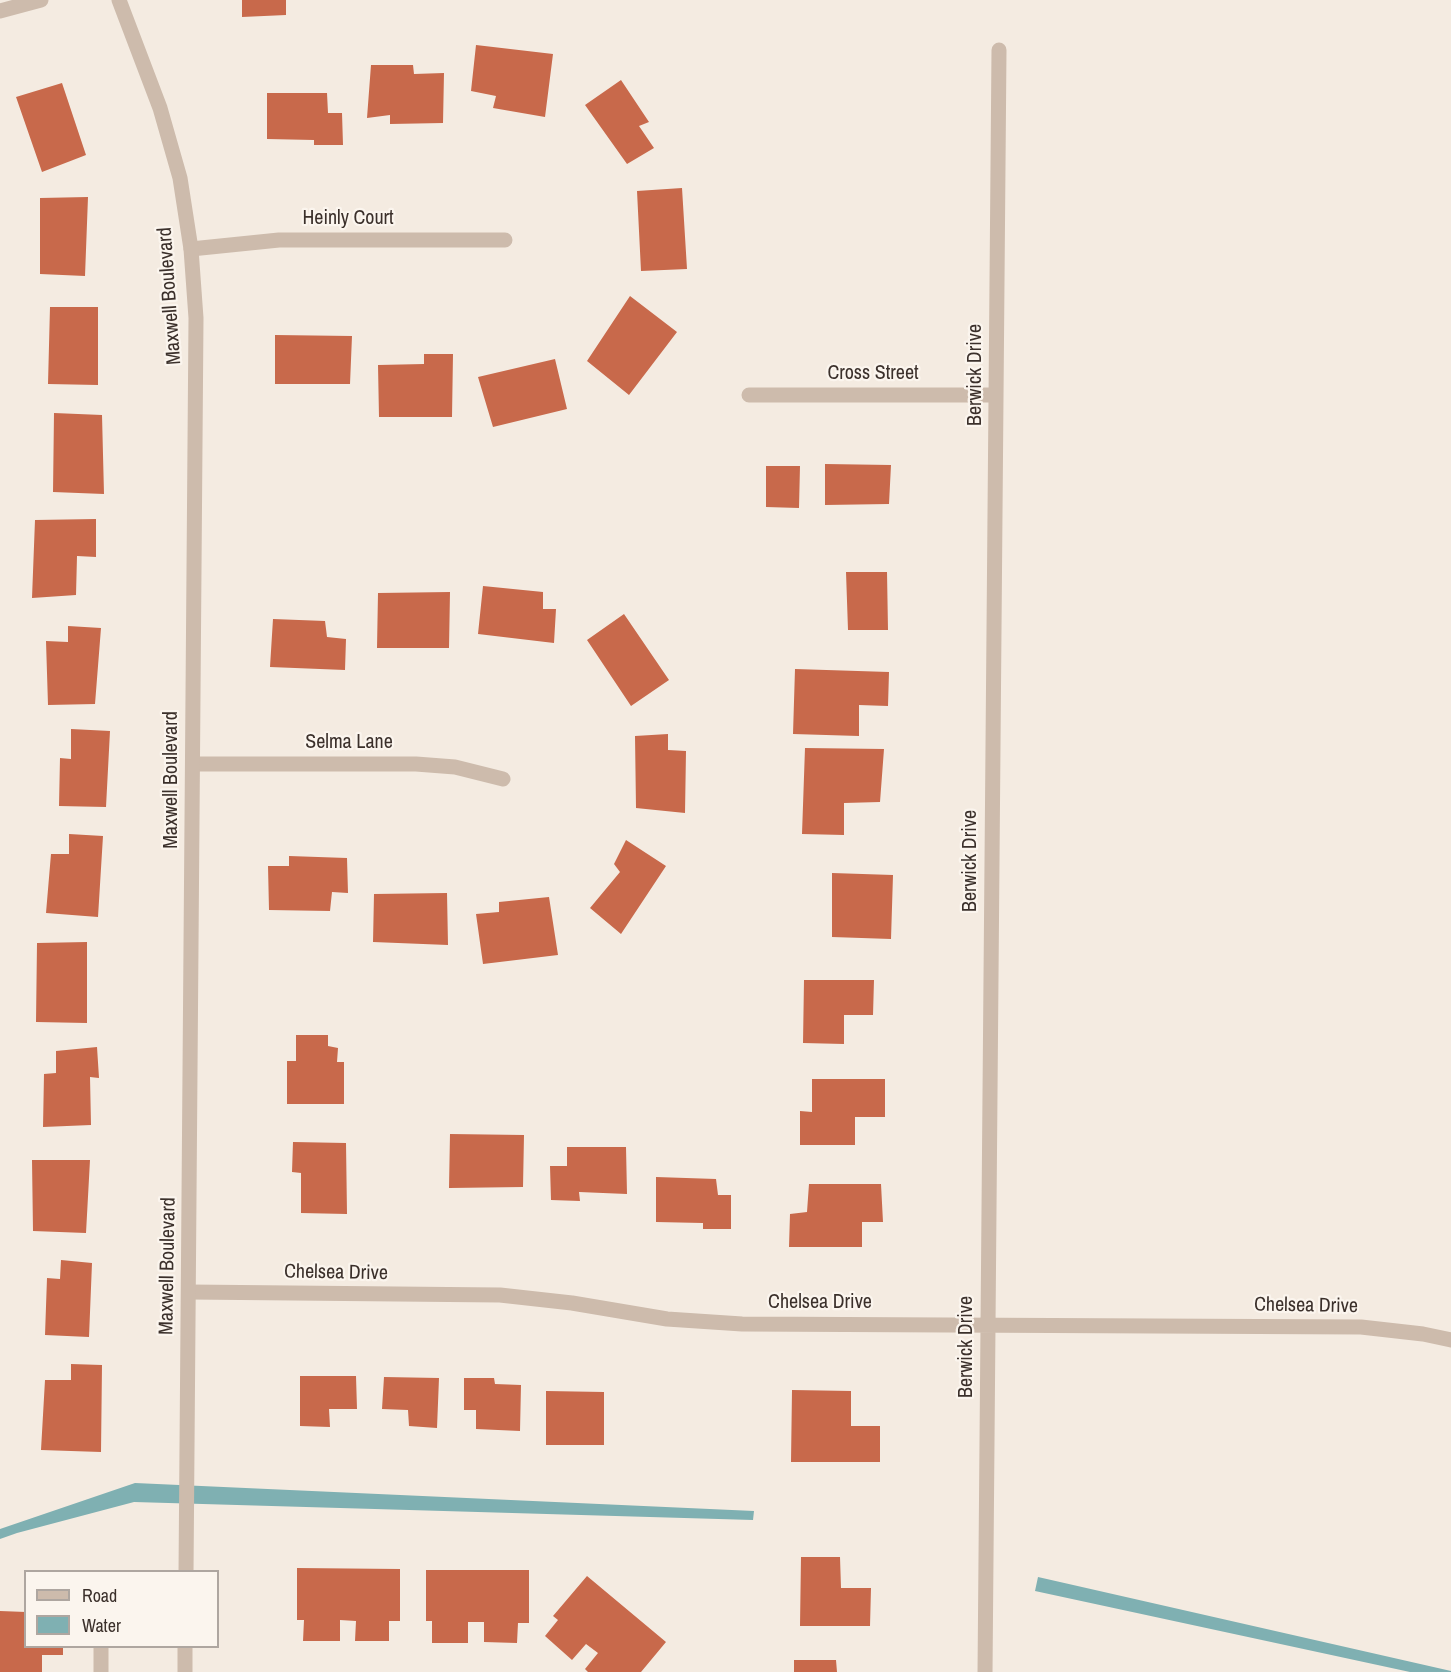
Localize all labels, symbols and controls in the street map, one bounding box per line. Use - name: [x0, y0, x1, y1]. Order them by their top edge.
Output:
- street label: Heinly Court: [302, 207, 394, 231]
- street label: Maxwell Boulevard: [153, 227, 187, 365]
- street label: Berwick Drive: [964, 324, 988, 426]
- street label: Cross Street: [827, 362, 919, 386]
- street label: Maxwell Boulevard: [160, 711, 184, 849]
- street label: Selma Lane: [305, 731, 393, 755]
- street label: Berwick Drive: [959, 810, 983, 912]
- street label: Maxwell Boulevard: [155, 1197, 181, 1335]
- street label: Chelsea Drive: [284, 1260, 388, 1286]
- street label: Chelsea Drive: [768, 1291, 872, 1315]
- street label: Chelsea Drive: [1254, 1293, 1358, 1319]
- street label: Berwick Drive: [955, 1296, 979, 1398]
- legend: [24, 1570, 219, 1648]
- text: Road: [82, 1583, 117, 1608]
- text: Water: [82, 1613, 121, 1638]

